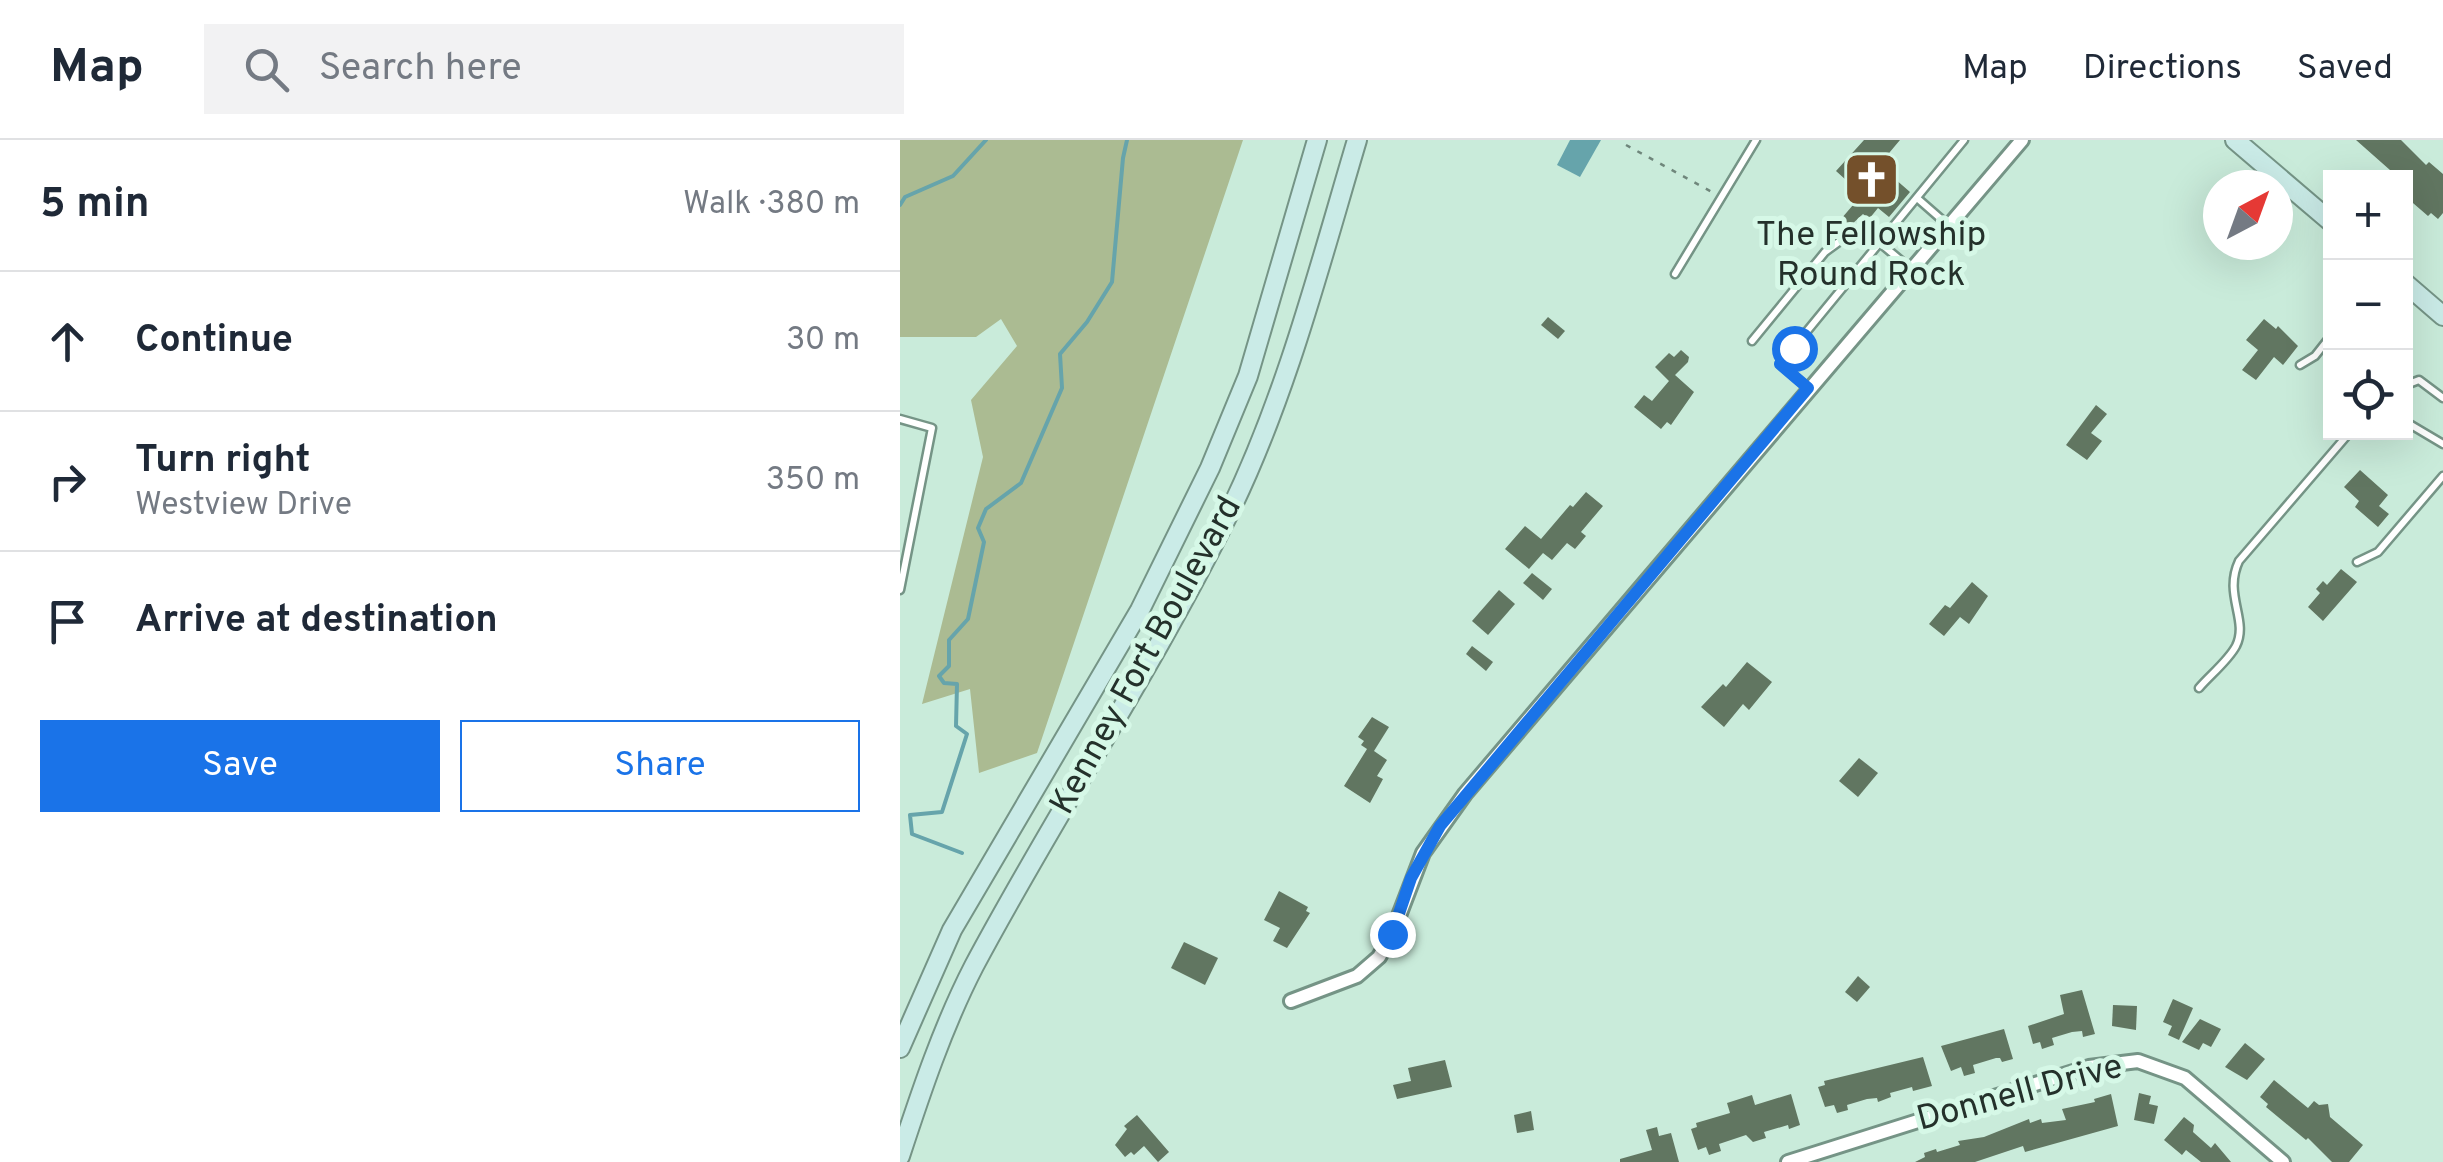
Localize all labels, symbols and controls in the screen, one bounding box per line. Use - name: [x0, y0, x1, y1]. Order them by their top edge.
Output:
- search box: [204, 24, 904, 114]
- text: Map: [50, 39, 144, 99]
- icon: search: [239, 42, 294, 97]
- text: Search here: [319, 45, 522, 94]
- text: Map: [1962, 47, 2028, 91]
- text: Directions: [2083, 47, 2242, 91]
- text: Saved: [2297, 47, 2393, 91]
- church icon: The Fellowship Round Rock: [1841, 150, 1901, 210]
- north arrow: [2203, 170, 2293, 260]
- map controls: [2323, 170, 2413, 440]
- button: +: [2323, 170, 2413, 260]
- text: 5 min: [40, 179, 150, 232]
- text: Walk · 380 m: [683, 185, 860, 225]
- place label: The Fellowship Round Rock: [1756, 214, 1986, 298]
- button: −: [2323, 260, 2413, 350]
- icon: ahead: [40, 314, 95, 369]
- text: Continue: [135, 317, 293, 366]
- text: 30 m: [786, 321, 860, 361]
- route start: [1772, 326, 1818, 372]
- button: locate: [2323, 350, 2413, 440]
- text: Turn right: [135, 437, 310, 486]
- icon: right: [40, 454, 95, 509]
- text: 350 m: [766, 461, 860, 501]
- text: Westview Drive: [135, 486, 352, 526]
- street label: Kenney Fort Boulevard: [1041, 489, 1253, 823]
- icon: arrive: [40, 594, 95, 649]
- text: Arrive at destination: [135, 597, 498, 646]
- button: Save: [40, 720, 440, 812]
- button: Share: [460, 720, 860, 812]
- route end: [1370, 912, 1416, 958]
- street label: Donnell Drive: [1912, 1045, 2128, 1143]

